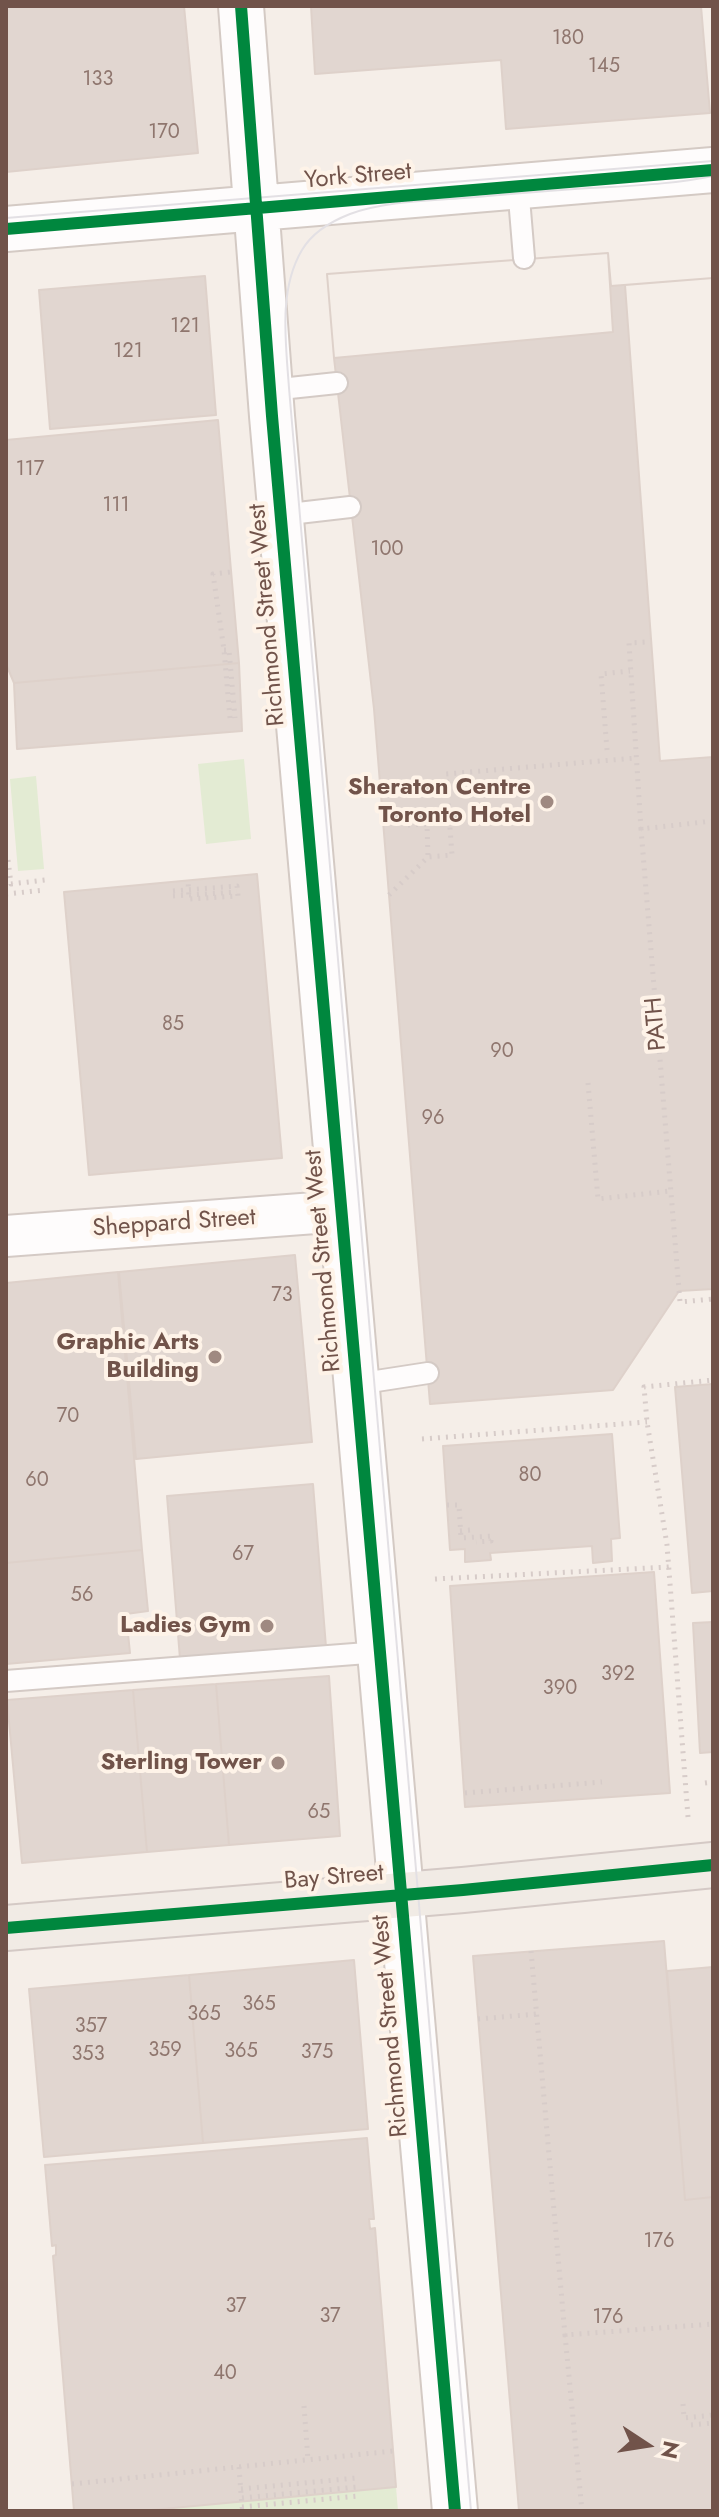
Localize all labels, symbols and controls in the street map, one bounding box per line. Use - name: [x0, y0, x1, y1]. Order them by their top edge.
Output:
- house number: 180: [552, 27, 584, 51]
- house number: 145: [588, 55, 620, 79]
- house number: 133: [83, 68, 113, 92]
- house number: 170: [148, 121, 180, 145]
- street label: York Street: [303, 158, 413, 196]
- house number: 121: [170, 315, 200, 339]
- house number: 121: [113, 340, 143, 364]
- house number: 117: [16, 458, 44, 482]
- house number: 111: [103, 494, 129, 518]
- street label: Richmond Street West: [244, 503, 292, 727]
- house number: 100: [371, 538, 403, 562]
- place label: Sheraton Centre Toronto Hotel: [348, 774, 531, 830]
- marker: Sheraton Centre Toronto Hotel: [538, 793, 556, 811]
- street label: PATH: [640, 996, 674, 1052]
- house number: 85: [162, 1013, 184, 1037]
- house number: 90: [490, 1040, 514, 1064]
- house number: 96: [421, 1107, 445, 1131]
- street label: Richmond Street West: [300, 1149, 348, 1373]
- street label: Sheppard Street: [91, 1204, 257, 1244]
- house number: 73: [271, 1284, 293, 1308]
- place label: Graphic Arts Building: [56, 1329, 199, 1385]
- marker: Graphic Arts Building: [206, 1348, 224, 1366]
- house number: 70: [57, 1405, 79, 1429]
- house number: 80: [519, 1464, 541, 1488]
- house number: 60: [25, 1469, 49, 1493]
- house number: 67: [232, 1543, 254, 1567]
- house number: 56: [71, 1584, 93, 1608]
- place label: Ladies Gym: [120, 1612, 251, 1640]
- marker: Ladies Gym: [258, 1617, 276, 1635]
- house number: 392: [601, 1663, 635, 1687]
- house number: 390: [543, 1677, 577, 1701]
- place label: Sterling Tower: [101, 1749, 262, 1777]
- marker: Sterling Tower: [269, 1754, 287, 1772]
- house number: 65: [308, 1801, 330, 1825]
- street label: Bay Street: [283, 1859, 385, 1897]
- street label: Richmond Street West: [367, 1914, 415, 2138]
- house number: 365: [242, 1993, 276, 2017]
- house number: 365: [187, 2003, 221, 2027]
- house number: 357: [75, 2015, 107, 2039]
- house number: 359: [148, 2039, 182, 2063]
- house number: 365: [224, 2040, 258, 2064]
- house number: 375: [301, 2041, 333, 2065]
- house number: 353: [71, 2043, 105, 2067]
- house number: 176: [643, 2230, 675, 2254]
- house number: 37: [225, 2295, 247, 2319]
- house number: 37: [319, 2305, 341, 2329]
- house number: 176: [592, 2306, 624, 2330]
- house number: 40: [213, 2362, 237, 2386]
- north arrow: [607, 2405, 687, 2485]
- text: N: [653, 2438, 688, 2462]

